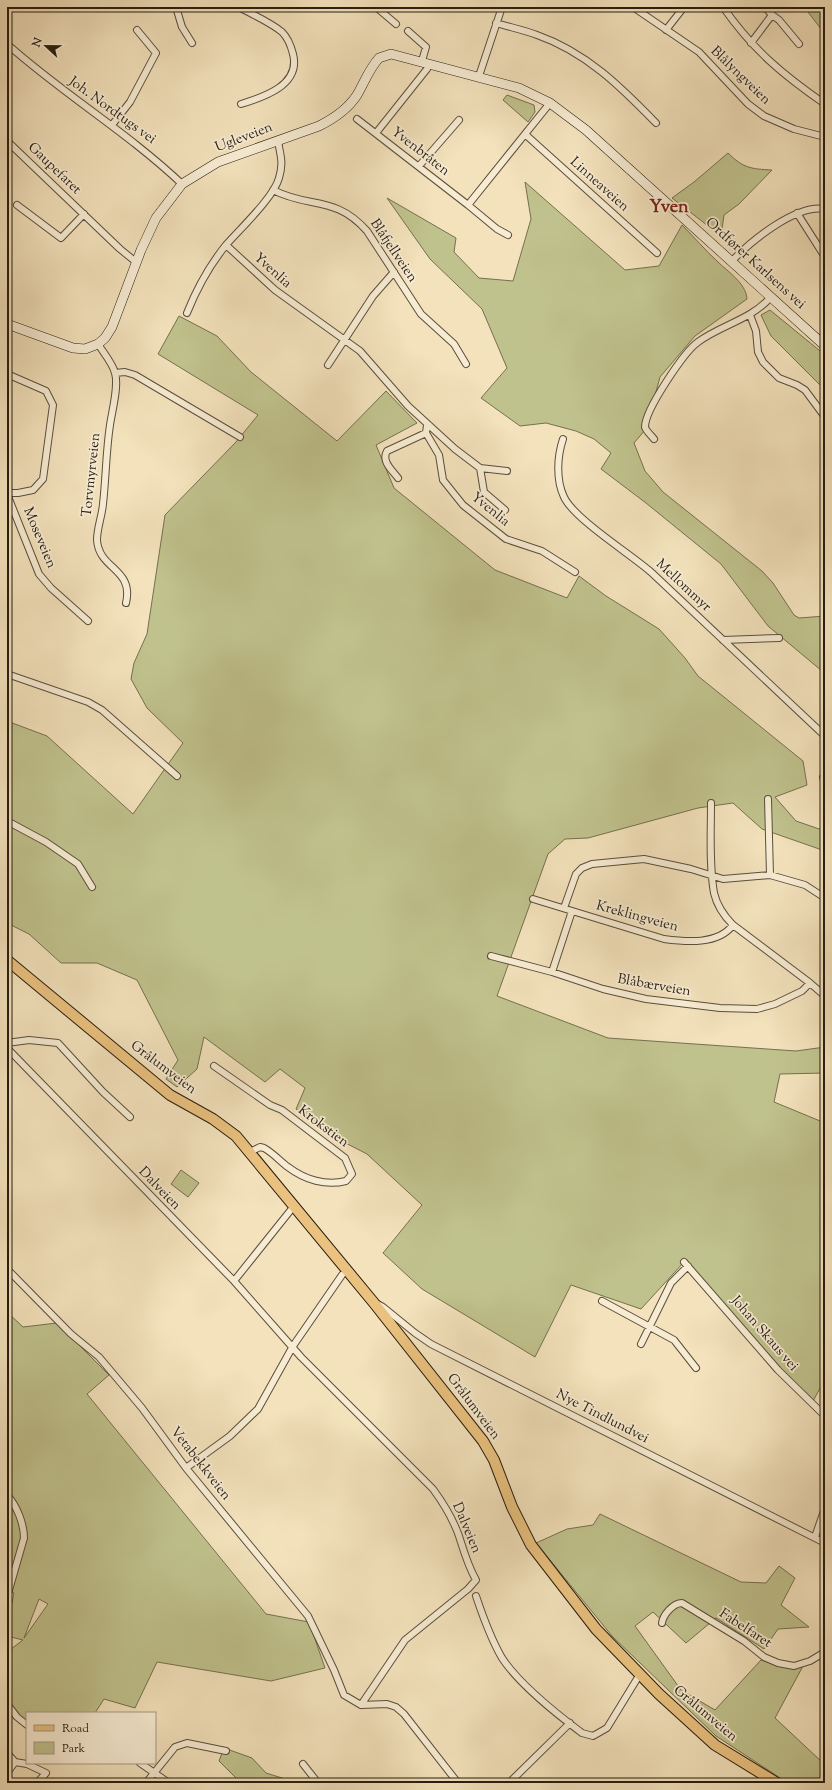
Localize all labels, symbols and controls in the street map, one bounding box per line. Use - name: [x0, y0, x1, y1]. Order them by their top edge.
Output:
- north arrow: [26, 26, 66, 66]
- text: N: [28, 35, 47, 51]
- street label: Blålyngveien: [705, 42, 775, 110]
- street label: Joh. Nordtugs vei: [63, 72, 160, 150]
- street label: Ugleveien: [212, 118, 276, 158]
- street label: Yvenbråten: [386, 123, 454, 181]
- street label: Gaupefaret: [23, 138, 85, 200]
- street label: Linneaveien: [565, 153, 633, 217]
- district label: Yven: [649, 195, 689, 221]
- street label: Ordfører Karlsens vei: [700, 213, 810, 315]
- street label: Blåfjellveien: [364, 215, 422, 287]
- street label: Yvenlia: [249, 248, 296, 294]
- street label: Torvmyrveien: [78, 432, 106, 518]
- street label: Yvenlia: [466, 488, 514, 532]
- street label: Moseveien: [17, 505, 61, 571]
- street label: Mellommyr: [651, 555, 716, 617]
- street label: Kreklingveien: [594, 896, 680, 938]
- street label: Blåbærveien: [616, 970, 692, 1002]
- street label: Grålumveien: [126, 1036, 200, 1100]
- street label: Krokstien: [293, 1101, 353, 1153]
- street label: Dalveien: [133, 1163, 185, 1215]
- street label: Johan Skaus vei: [725, 1291, 802, 1376]
- street label: Grålumveien: [441, 1370, 505, 1444]
- street label: Nye Tindlundvei: [552, 1385, 652, 1449]
- street label: Vetabekkveien: [165, 1423, 235, 1505]
- street label: Dalveien: [446, 1499, 486, 1557]
- street label: Fabelfaret: [715, 1604, 776, 1654]
- street label: Grålumveien: [669, 1681, 741, 1747]
- legend: [26, 1712, 156, 1764]
- text: Road: [62, 1720, 89, 1738]
- text: Park: [62, 1740, 85, 1758]

